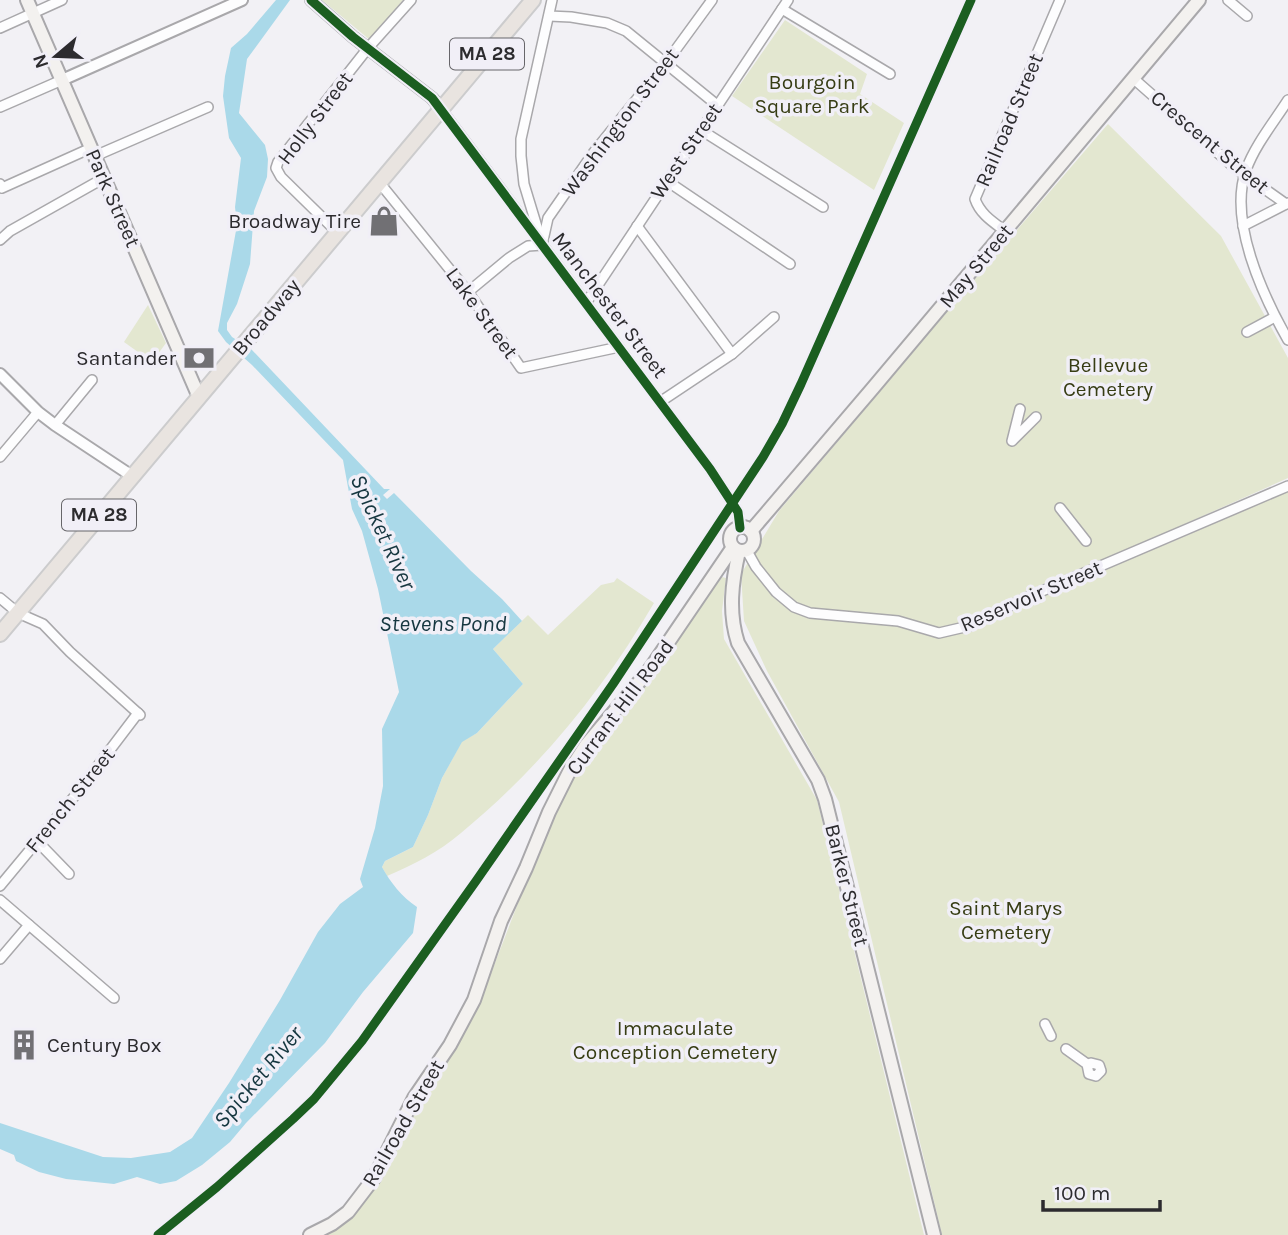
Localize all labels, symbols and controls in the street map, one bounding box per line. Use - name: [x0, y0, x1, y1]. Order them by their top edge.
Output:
- north arrow: [21, 21, 91, 91]
- road number: MA 28: [450, 38, 524, 70]
- street label: Washington Street: [557, 43, 683, 201]
- street label: Railroad Street: [970, 50, 1048, 190]
- text: N: [28, 51, 53, 71]
- street label: Holly Street: [272, 67, 358, 169]
- park label: Bourgoin Square Park: [754, 70, 870, 118]
- street label: Crescent Street: [1146, 86, 1274, 199]
- street label: West Street: [645, 98, 727, 203]
- street label: Park Street: [81, 145, 145, 251]
- shop icon: Broadway Tire: [367, 204, 401, 238]
- place label: Broadway Tire: [228, 209, 361, 233]
- street label: May Street: [934, 219, 1018, 313]
- street label: Manchester Street: [547, 227, 673, 383]
- street label: Lake Street: [441, 263, 523, 363]
- street label: Broadway: [227, 274, 305, 360]
- bank icon: Santander: [182, 341, 216, 375]
- place label: Santander: [76, 346, 176, 370]
- park label: Bellevue Cemetery: [1063, 353, 1153, 401]
- water label: Spicket River: [344, 470, 422, 595]
- road number: MA 28: [62, 500, 136, 530]
- street label: Reservoir Street: [957, 555, 1106, 637]
- water label: Stevens Pond: [379, 610, 507, 637]
- street label: Currant Hill Road: [561, 635, 679, 779]
- street label: French Street: [20, 743, 120, 857]
- street label: Barker Street: [820, 821, 874, 949]
- park label: Saint Marys Cemetery: [949, 896, 1063, 944]
- park label: Immaculate Conception Cemetery: [573, 1016, 777, 1064]
- water label: Spicket River: [208, 1020, 309, 1133]
- building icon: Century Box: [7, 1028, 41, 1062]
- place label: Century Box: [47, 1033, 162, 1057]
- street label: Railroad Street: [357, 1055, 449, 1191]
- scale bar: [1043, 1168, 1160, 1212]
- text: 100 m: [1054, 1181, 1111, 1205]

